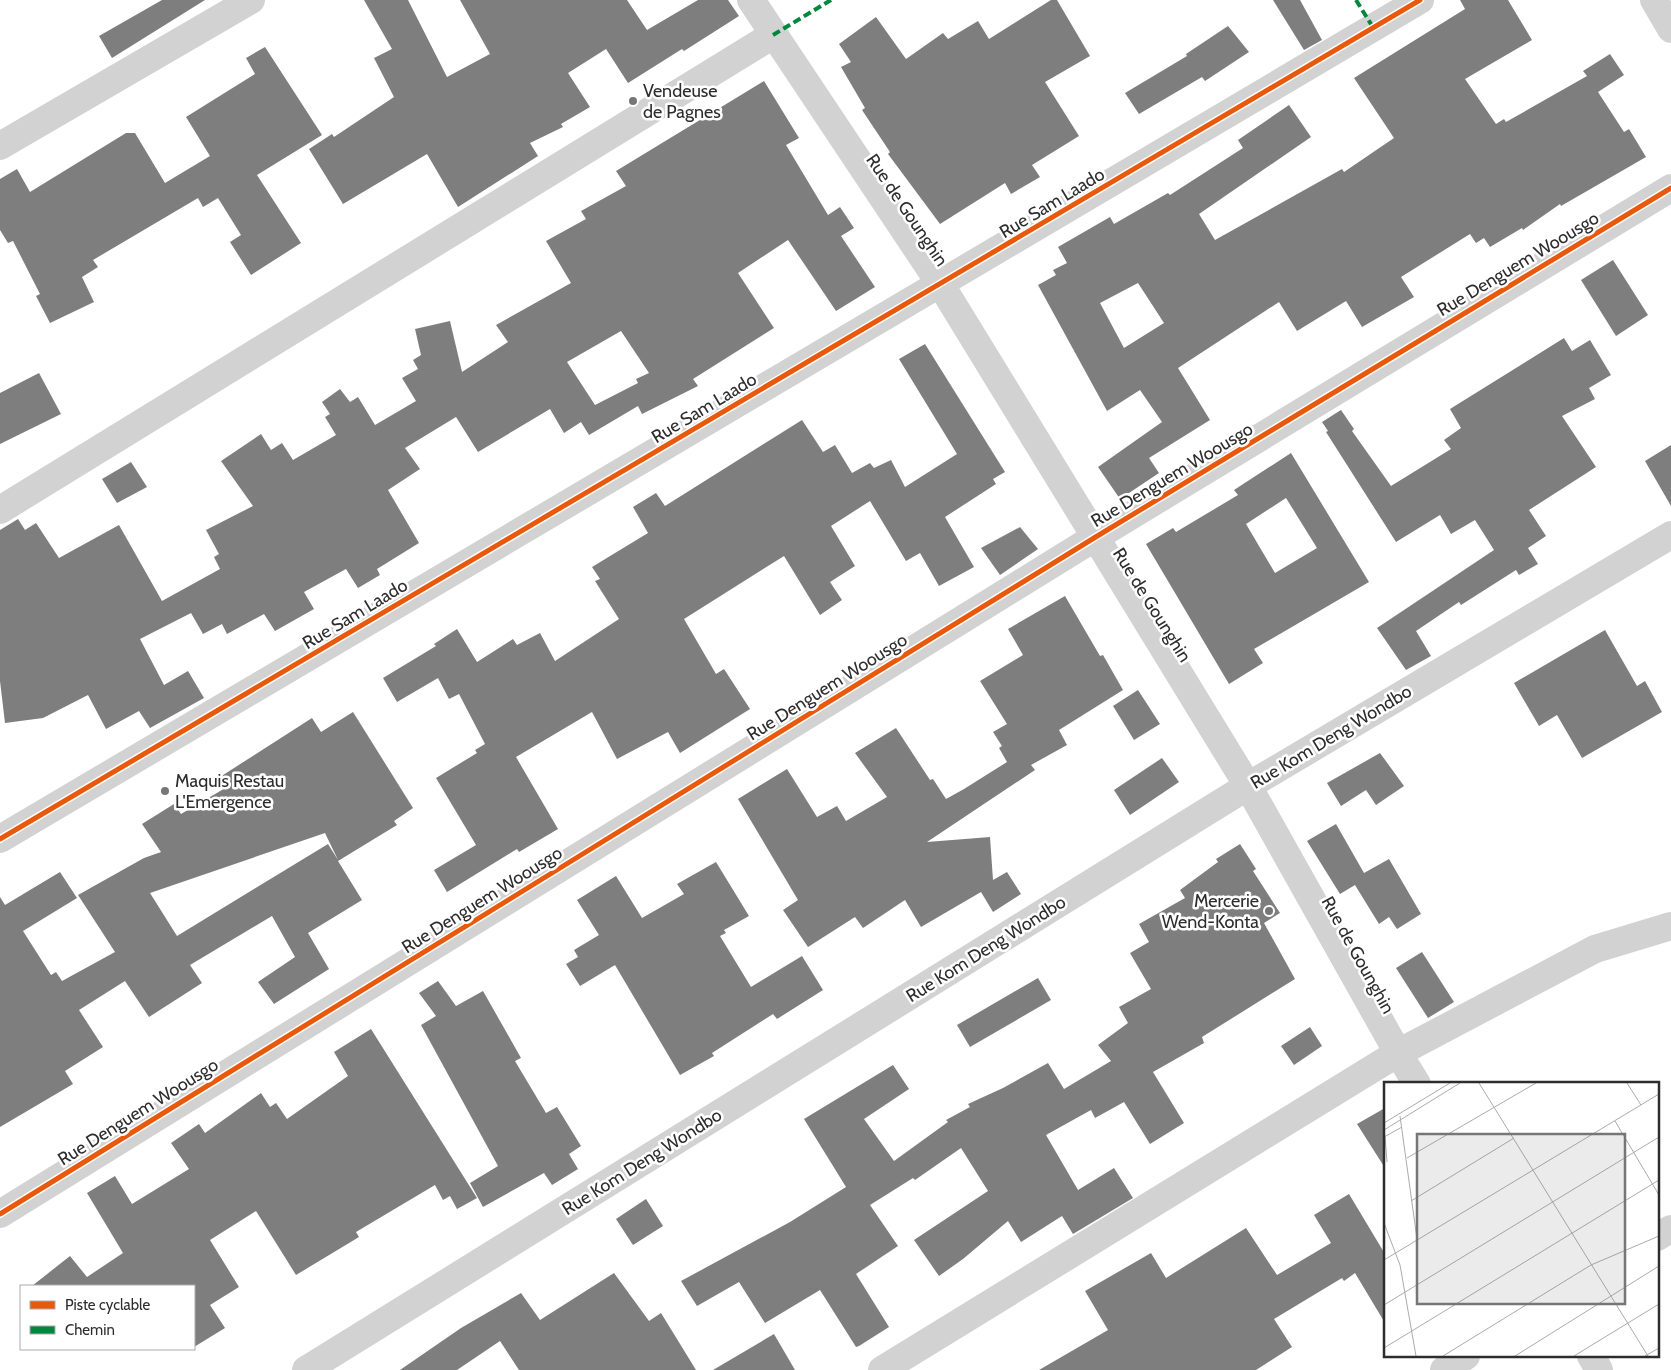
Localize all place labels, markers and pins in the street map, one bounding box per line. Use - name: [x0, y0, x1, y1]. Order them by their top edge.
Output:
- place label: Vendeuse de Pagnes: [643, 80, 721, 123]
- marker: Vendeuse de Pagnes: [627, 95, 639, 107]
- place label: Maquis Restau L'Emergence: [175, 770, 284, 813]
- marker: Maquis Restau L'Emergence: [159, 785, 171, 797]
- place label: Mercerie Wend-Konta: [1162, 890, 1259, 933]
- marker: Mercerie Wend-Konta: [1263, 905, 1275, 917]

